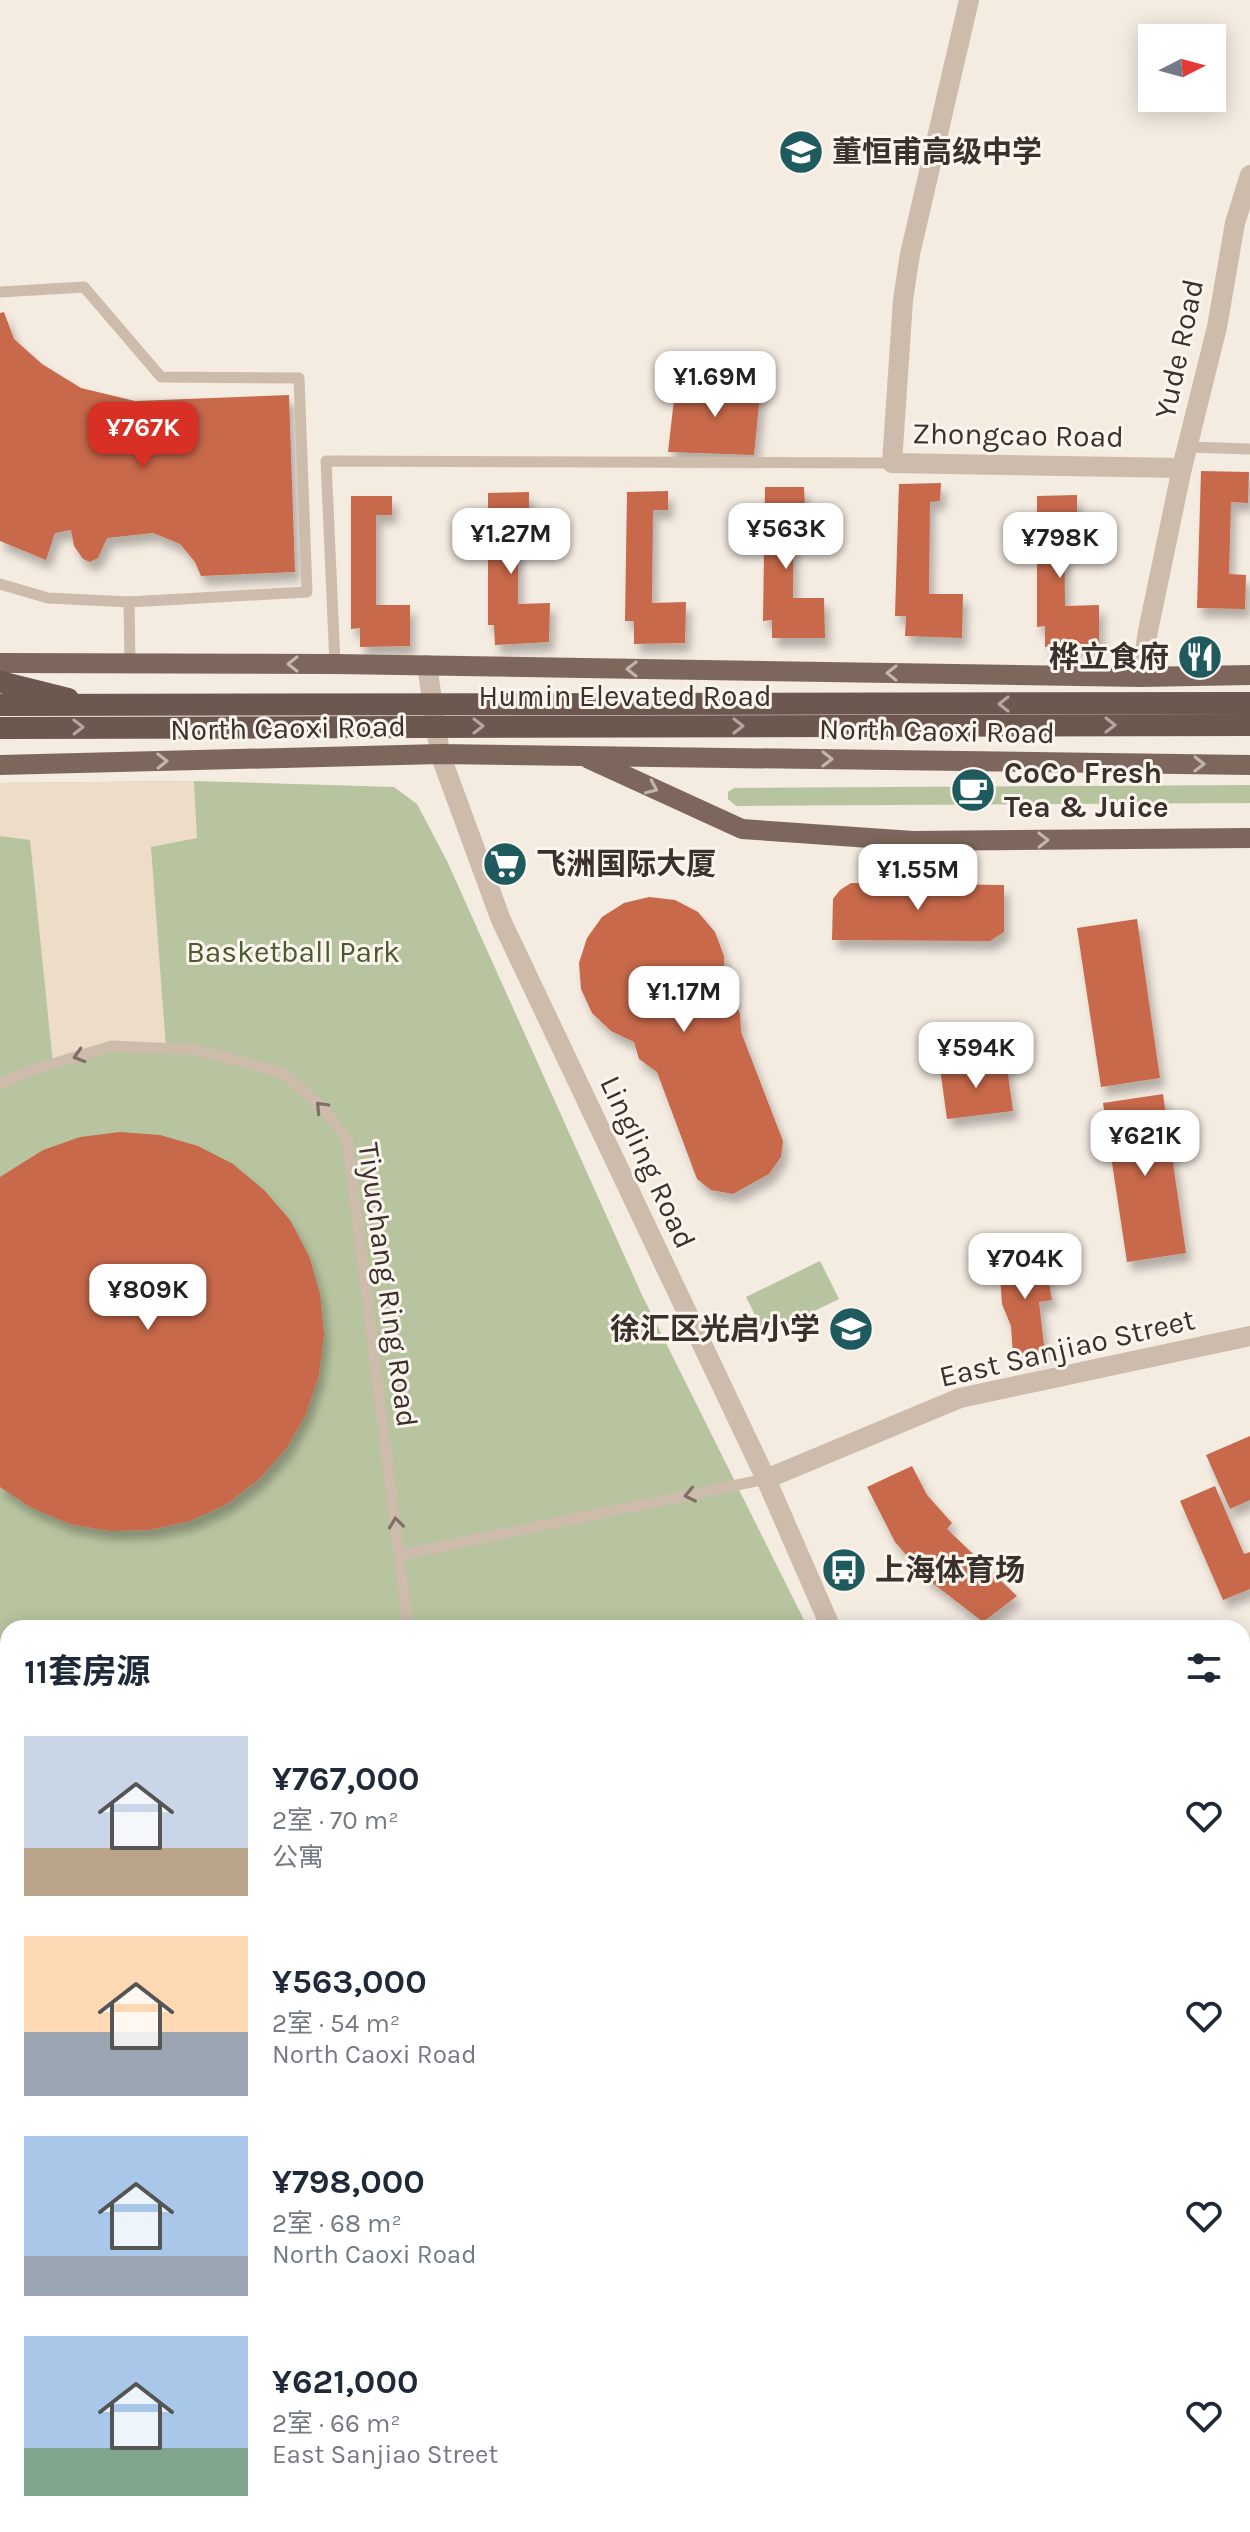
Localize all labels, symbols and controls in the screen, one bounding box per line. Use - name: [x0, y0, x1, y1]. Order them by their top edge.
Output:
- north arrow: [1138, 24, 1226, 112]
- map controls: [1138, 24, 1226, 112]
- school or university icon: 董恒甫高级中学: [777, 128, 825, 176]
- place label: 董恒甫高级中学: [832, 134, 1042, 170]
- street label: Yude Road: [1147, 276, 1211, 422]
- pin: ¥1.69M: [650, 351, 780, 419]
- text: ¥1.69M: [673, 361, 757, 392]
- pin: ¥767K: [87, 402, 199, 470]
- text: ¥767K: [106, 412, 180, 443]
- street label: Zhongcao Road: [912, 415, 1124, 455]
- pin: ¥563K: [730, 503, 842, 571]
- pin: ¥1.27M: [446, 508, 576, 576]
- pin: ¥798K: [1004, 512, 1116, 580]
- text: ¥563K: [746, 513, 826, 544]
- text: ¥1.27M: [470, 518, 552, 549]
- text: ¥798K: [1021, 522, 1099, 553]
- restaurant icon: 桦立食府: [1176, 633, 1224, 681]
- place label: 桦立食府: [1049, 639, 1169, 675]
- one-way arrow: [286, 655, 299, 673]
- one-way arrow: [625, 660, 638, 678]
- one-way arrow: [885, 664, 898, 682]
- street label: Humin Elevated Road: [478, 678, 772, 714]
- one-way arrow: [997, 695, 1010, 713]
- street label: North Caoxi Road: [170, 708, 406, 748]
- street label: North Caoxi Road: [819, 711, 1055, 751]
- one-way arrow: [1104, 716, 1117, 734]
- one-way arrow: [472, 717, 485, 735]
- one-way arrow: [732, 717, 745, 735]
- one-way arrow: [72, 718, 85, 736]
- one-way arrow: [821, 750, 834, 768]
- one-way arrow: [156, 752, 169, 770]
- place label: CoCo Fresh Tea & Juice: [1004, 755, 1169, 825]
- one-way arrow: [1193, 755, 1206, 773]
- cafe icon: CoCo Fresh Tea & Juice: [949, 766, 997, 814]
- one-way arrow: [644, 779, 659, 795]
- one-way arrow: [1037, 831, 1050, 849]
- supermarket icon: 飞洲国际大厦: [481, 840, 529, 888]
- pin: ¥1.55M: [853, 844, 983, 912]
- place label: 飞洲国际大厦: [536, 846, 716, 882]
- text: ¥1.55M: [876, 854, 960, 885]
- park label: Basketball Park: [186, 934, 400, 970]
- pin: ¥1.17M: [619, 966, 749, 1034]
- text: ¥1.17M: [646, 976, 722, 1007]
- pin: ¥594K: [920, 1022, 1032, 1090]
- text: ¥594K: [937, 1032, 1015, 1063]
- one-way arrow: [73, 1047, 86, 1063]
- street label: Lingling Road: [592, 1070, 704, 1254]
- one-way arrow: [316, 1102, 330, 1117]
- pin: ¥621K: [1089, 1110, 1201, 1178]
- text: ¥621K: [1108, 1120, 1182, 1151]
- street label: Tiyuchang Ring Road: [350, 1140, 426, 1430]
- pin: ¥704K: [969, 1233, 1081, 1301]
- text: ¥704K: [986, 1243, 1064, 1274]
- pin: ¥809K: [92, 1264, 204, 1332]
- text: ¥809K: [107, 1274, 189, 1305]
- street label: East Sanjiao Street: [936, 1301, 1198, 1395]
- school or university icon: 徐汇区光启小学: [827, 1305, 875, 1353]
- place label: 徐汇区光启小学: [610, 1311, 820, 1347]
- one-way arrow: [683, 1486, 697, 1503]
- one-way arrow: [388, 1516, 405, 1530]
- bus stop icon: 上海体育场: [820, 1546, 868, 1594]
- place label: 上海体育场: [875, 1552, 1025, 1588]
- icon: filters: [1182, 1646, 1226, 1690]
- text: 11套房源: [24, 1652, 150, 1692]
- text: ¥767,000: [272, 1759, 420, 1799]
- icon: home: [88, 1768, 184, 1864]
- icon: heart: [1182, 1794, 1226, 1838]
- text: 2室 · 70 m²: [272, 1805, 399, 1836]
- text: 公寓: [272, 1842, 324, 1873]
- text: ¥563,000: [272, 1962, 427, 2002]
- icon: home: [88, 1968, 184, 2064]
- icon: heart: [1182, 1994, 1226, 2038]
- text: 2室 · 54 m²: [272, 2008, 400, 2039]
- text: North Caoxi Road: [272, 2039, 477, 2070]
- text: ¥798,000: [272, 2162, 425, 2202]
- icon: home: [88, 2168, 184, 2264]
- icon: heart: [1182, 2194, 1226, 2238]
- text: 2室 · 68 m²: [272, 2208, 402, 2239]
- text: North Caoxi Road: [272, 2239, 477, 2270]
- text: ¥621,000: [272, 2362, 418, 2402]
- icon: home: [88, 2368, 184, 2464]
- icon: heart: [1182, 2394, 1226, 2438]
- text: 2室 · 66 m²: [272, 2408, 401, 2439]
- text: East Sanjiao Street: [272, 2439, 498, 2470]

